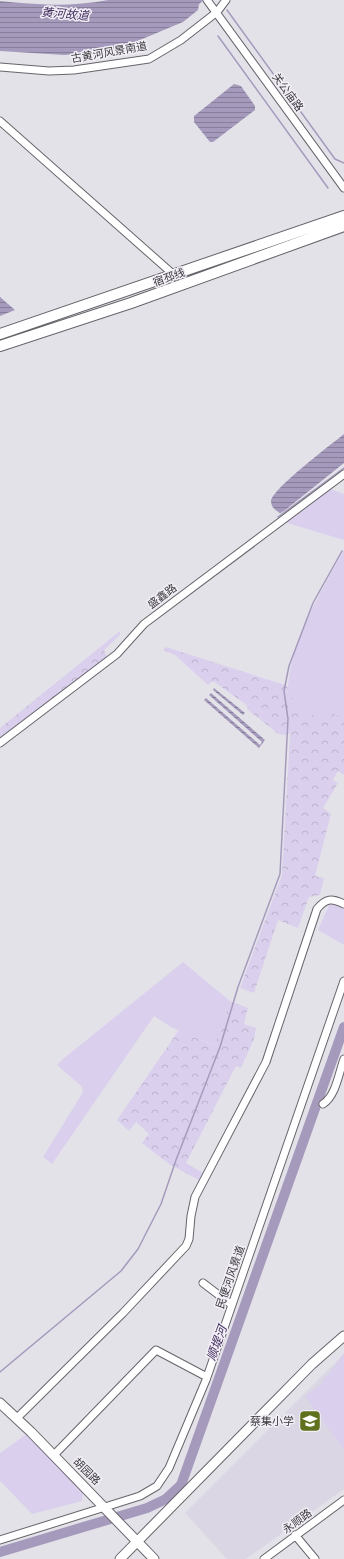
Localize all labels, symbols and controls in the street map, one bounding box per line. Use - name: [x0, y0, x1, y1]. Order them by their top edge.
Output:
- water label: 黄河故道: [41, 5, 92, 22]
- street label: 古黄河风景南道: [70, 39, 148, 65]
- street label: 关公庙路: [270, 71, 306, 113]
- street label: 宿邳线: [151, 266, 187, 288]
- street label: 盛鑫路: [145, 581, 179, 611]
- street label: 民便河风景道: [214, 1244, 246, 1310]
- water label: 顺堤河: [204, 1322, 229, 1362]
- school or university icon: 蔡集小学: [297, 1408, 323, 1434]
- place label: 蔡集小学: [250, 1415, 294, 1427]
- street label: 胡园路: [71, 1455, 103, 1487]
- street label: 永顺路: [280, 1506, 314, 1536]

